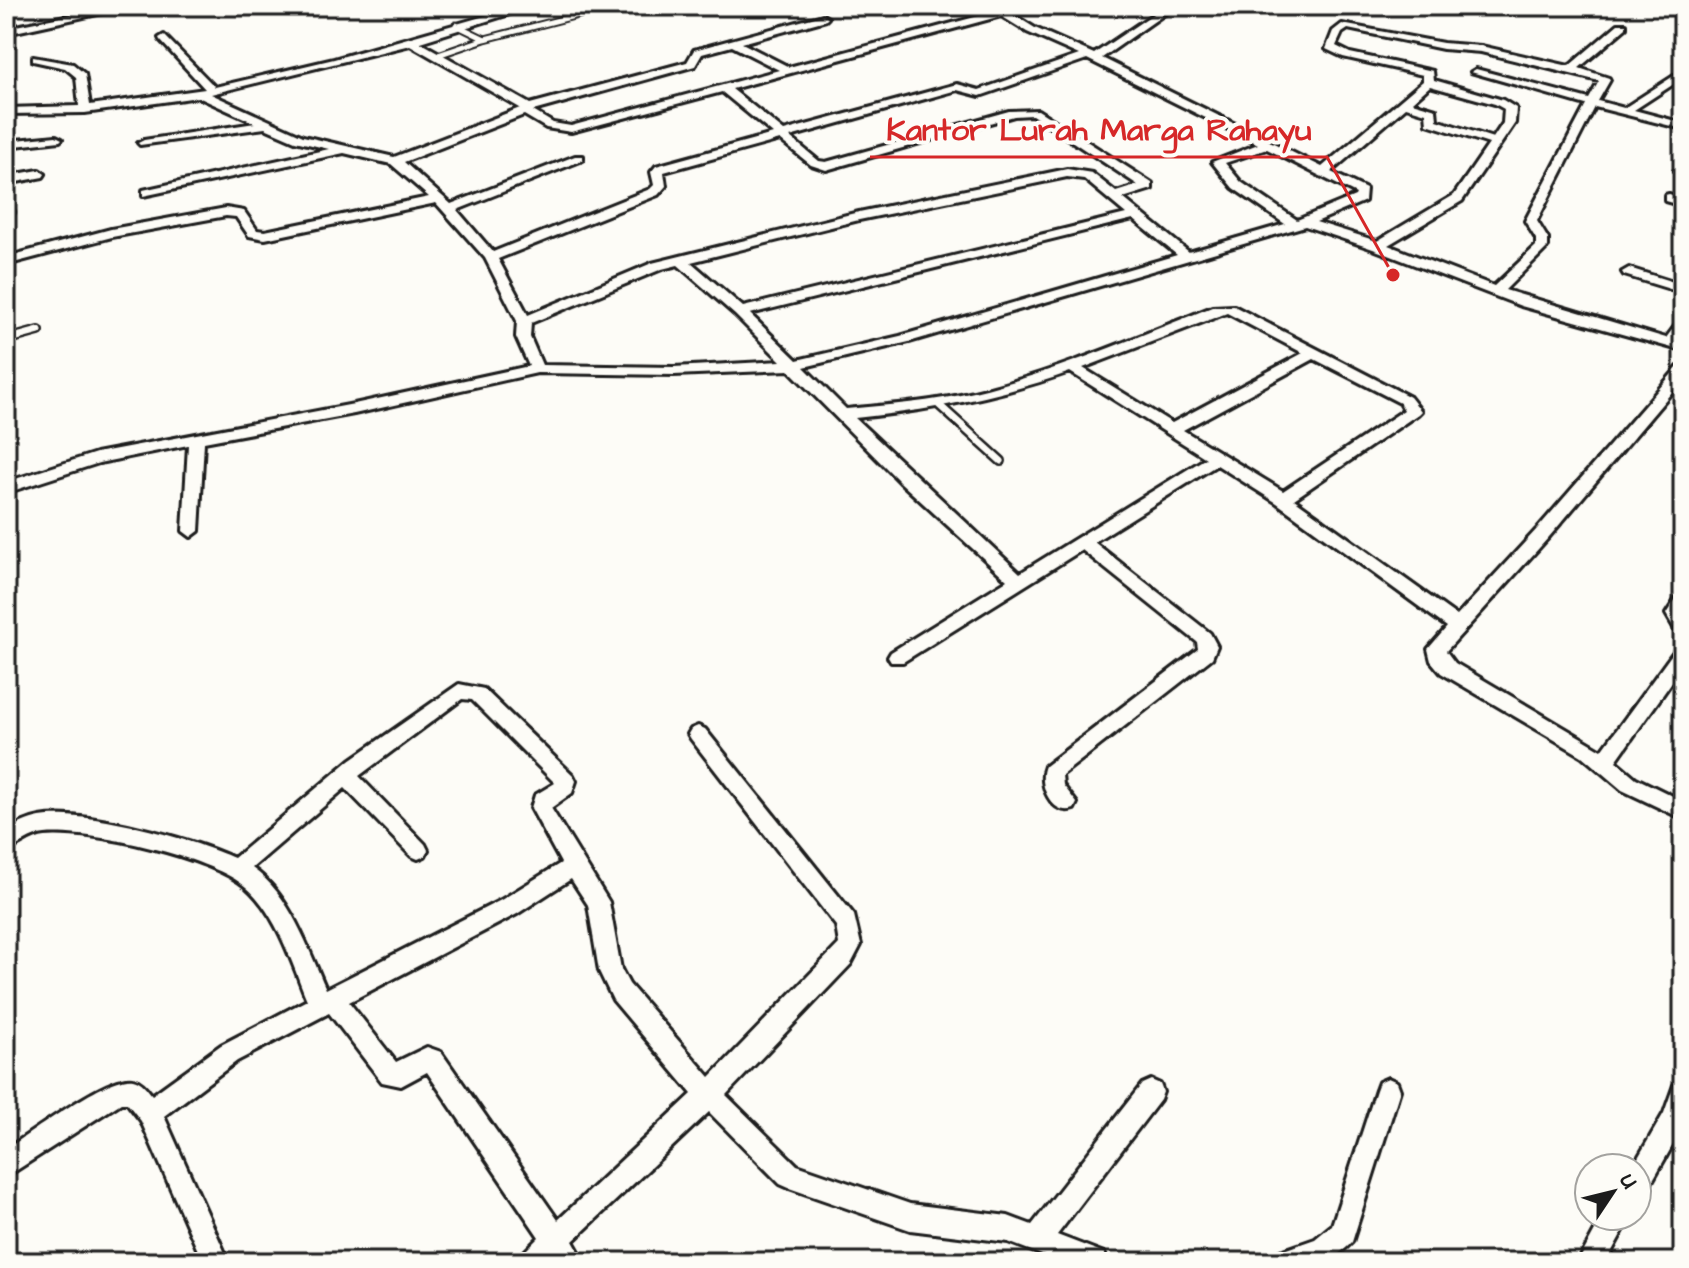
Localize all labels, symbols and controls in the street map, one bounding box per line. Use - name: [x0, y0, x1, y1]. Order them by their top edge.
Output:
- callout: Kantor Lurah Marga Rahayu: [870, 101, 1327, 157]
- text: Kantor Lurah Marga Rahayu: [886, 108, 1312, 154]
- north arrow: [1573, 1152, 1653, 1232]
- text: U: [1612, 1167, 1644, 1195]

